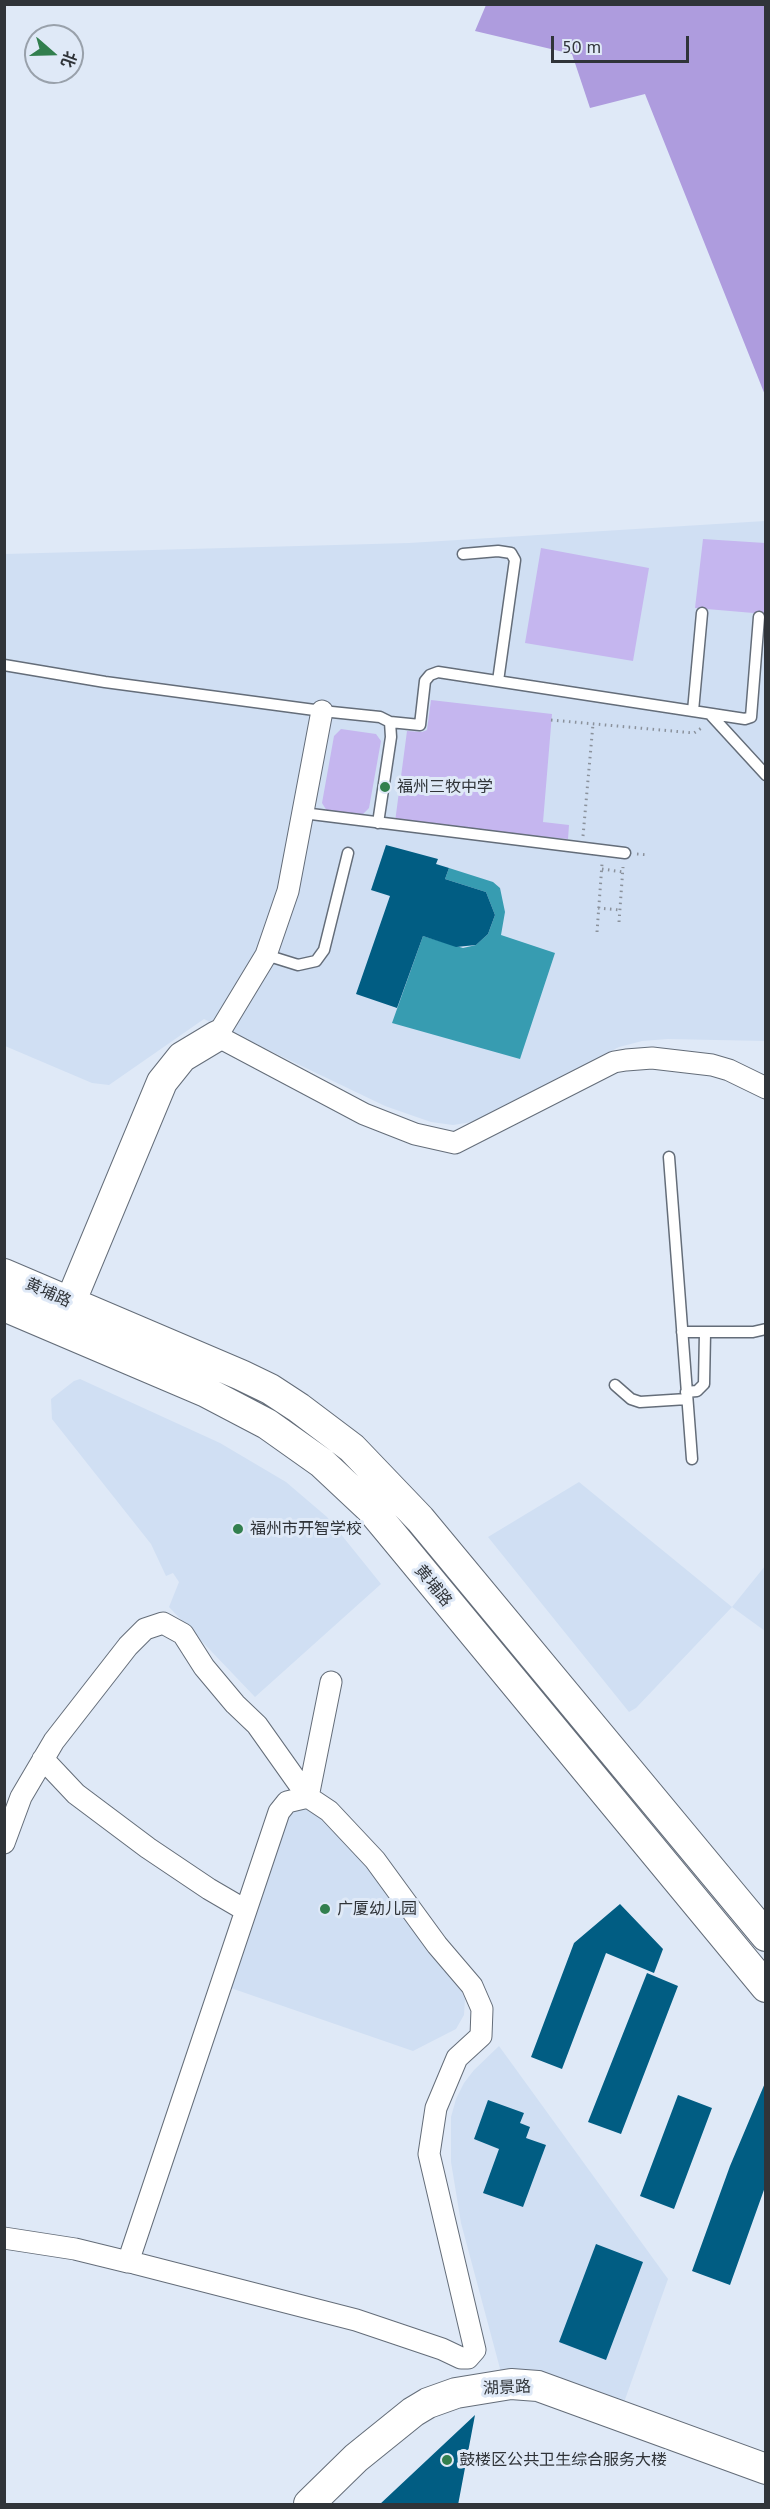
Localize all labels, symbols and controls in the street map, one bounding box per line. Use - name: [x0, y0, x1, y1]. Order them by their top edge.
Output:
- north arrow: [24, 24, 84, 84]
- scale bar: [554, 24, 692, 62]
- text: 50 m: [562, 35, 601, 58]
- text: 北: [57, 49, 81, 70]
- place label: 福州三牧中学: [397, 777, 493, 797]
- marker: 福州三牧中学: [378, 780, 392, 794]
- street label: 黄埔路: [22, 1274, 74, 1312]
- place label: 福州市开智学校: [250, 1519, 362, 1539]
- marker: 福州市开智学校: [231, 1522, 245, 1536]
- street label: 黄埔路: [410, 1561, 456, 1611]
- place label: 广厦幼儿园: [337, 1899, 417, 1919]
- marker: 广厦幼儿园: [318, 1902, 332, 1916]
- street label: 湖景路: [483, 2377, 531, 2399]
- place label: 鼓楼区公共卫生综合服务大楼: [459, 2450, 667, 2470]
- marker: 鼓楼区公共卫生综合服务大楼: [440, 2453, 454, 2467]

